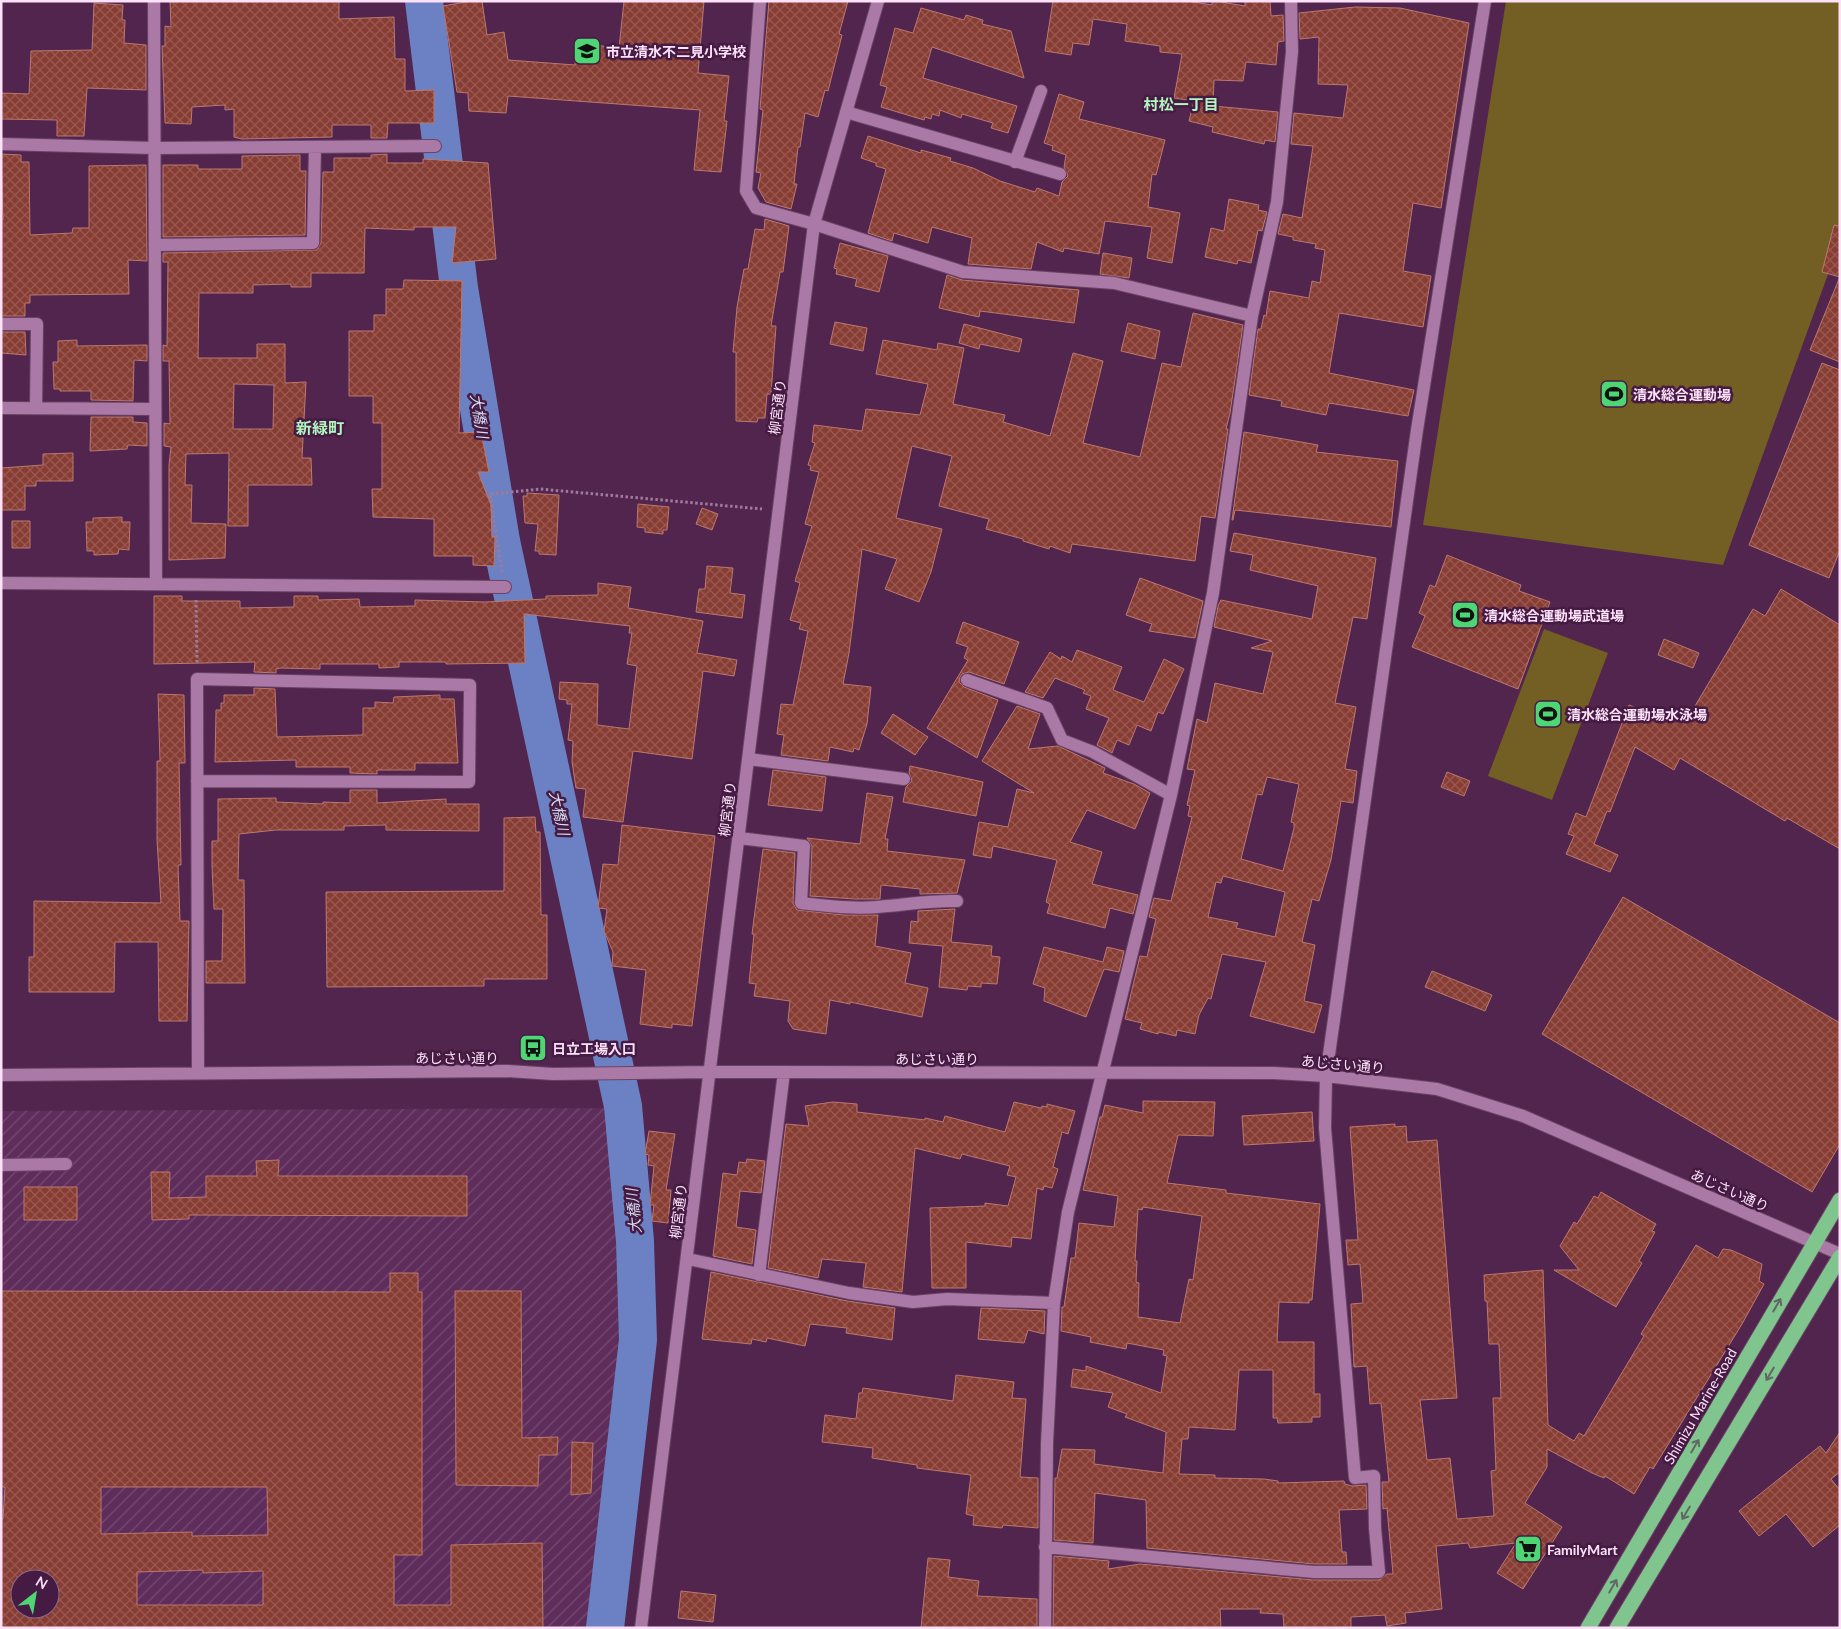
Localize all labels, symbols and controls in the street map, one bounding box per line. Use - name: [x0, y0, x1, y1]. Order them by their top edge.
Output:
- school or university icon: 市立清水不二見小学校: [572, 36, 602, 66]
- place label: 市立清水不二見小学校: [606, 43, 746, 60]
- district label: 村松一丁目: [1143, 95, 1219, 113]
- street label: 柳宮通り: [765, 378, 789, 436]
- sports icon: 清水総合運動場: [1599, 379, 1629, 409]
- place label: 清水総合運動場: [1633, 386, 1731, 403]
- water label: 大橋川: [468, 392, 493, 442]
- district label: 新緑町: [296, 418, 344, 437]
- sports icon: 清水総合運動場武道場: [1450, 600, 1480, 630]
- place label: 清水総合運動場武道場: [1484, 607, 1624, 624]
- sports icon: 清水総合運動場水泳場: [1533, 699, 1563, 729]
- place label: 清水総合運動場水泳場: [1567, 706, 1707, 723]
- street label: 柳宮通り: [715, 780, 739, 838]
- water label: 大橋川: [547, 789, 574, 839]
- bus stop icon: 日立工場入口: [518, 1033, 548, 1063]
- place label: 日立工場入口: [552, 1040, 636, 1057]
- street label: あじさい通り: [415, 1049, 499, 1066]
- street label: あじさい通り: [895, 1050, 979, 1067]
- street label: あじさい通り: [1300, 1052, 1386, 1076]
- street label: あじさい通り: [1688, 1165, 1772, 1215]
- street label: 柳宮通り: [666, 1182, 690, 1240]
- water label: 大橋川: [622, 1186, 644, 1234]
- one-way arrow: [1773, 1299, 1783, 1313]
- street label: Shimizu Marine-Road: [1660, 1345, 1740, 1467]
- one-way arrow: [1764, 1366, 1774, 1380]
- one-way arrow: [1690, 1438, 1700, 1453]
- one-way arrow: [1680, 1505, 1690, 1519]
- supermarket icon: FamilyMart: [1513, 1534, 1543, 1564]
- place label: FamilyMart: [1547, 1541, 1618, 1558]
- north arrow: [10, 1569, 60, 1619]
- text: N: [33, 1572, 51, 1592]
- one-way arrow: [1608, 1579, 1618, 1593]

